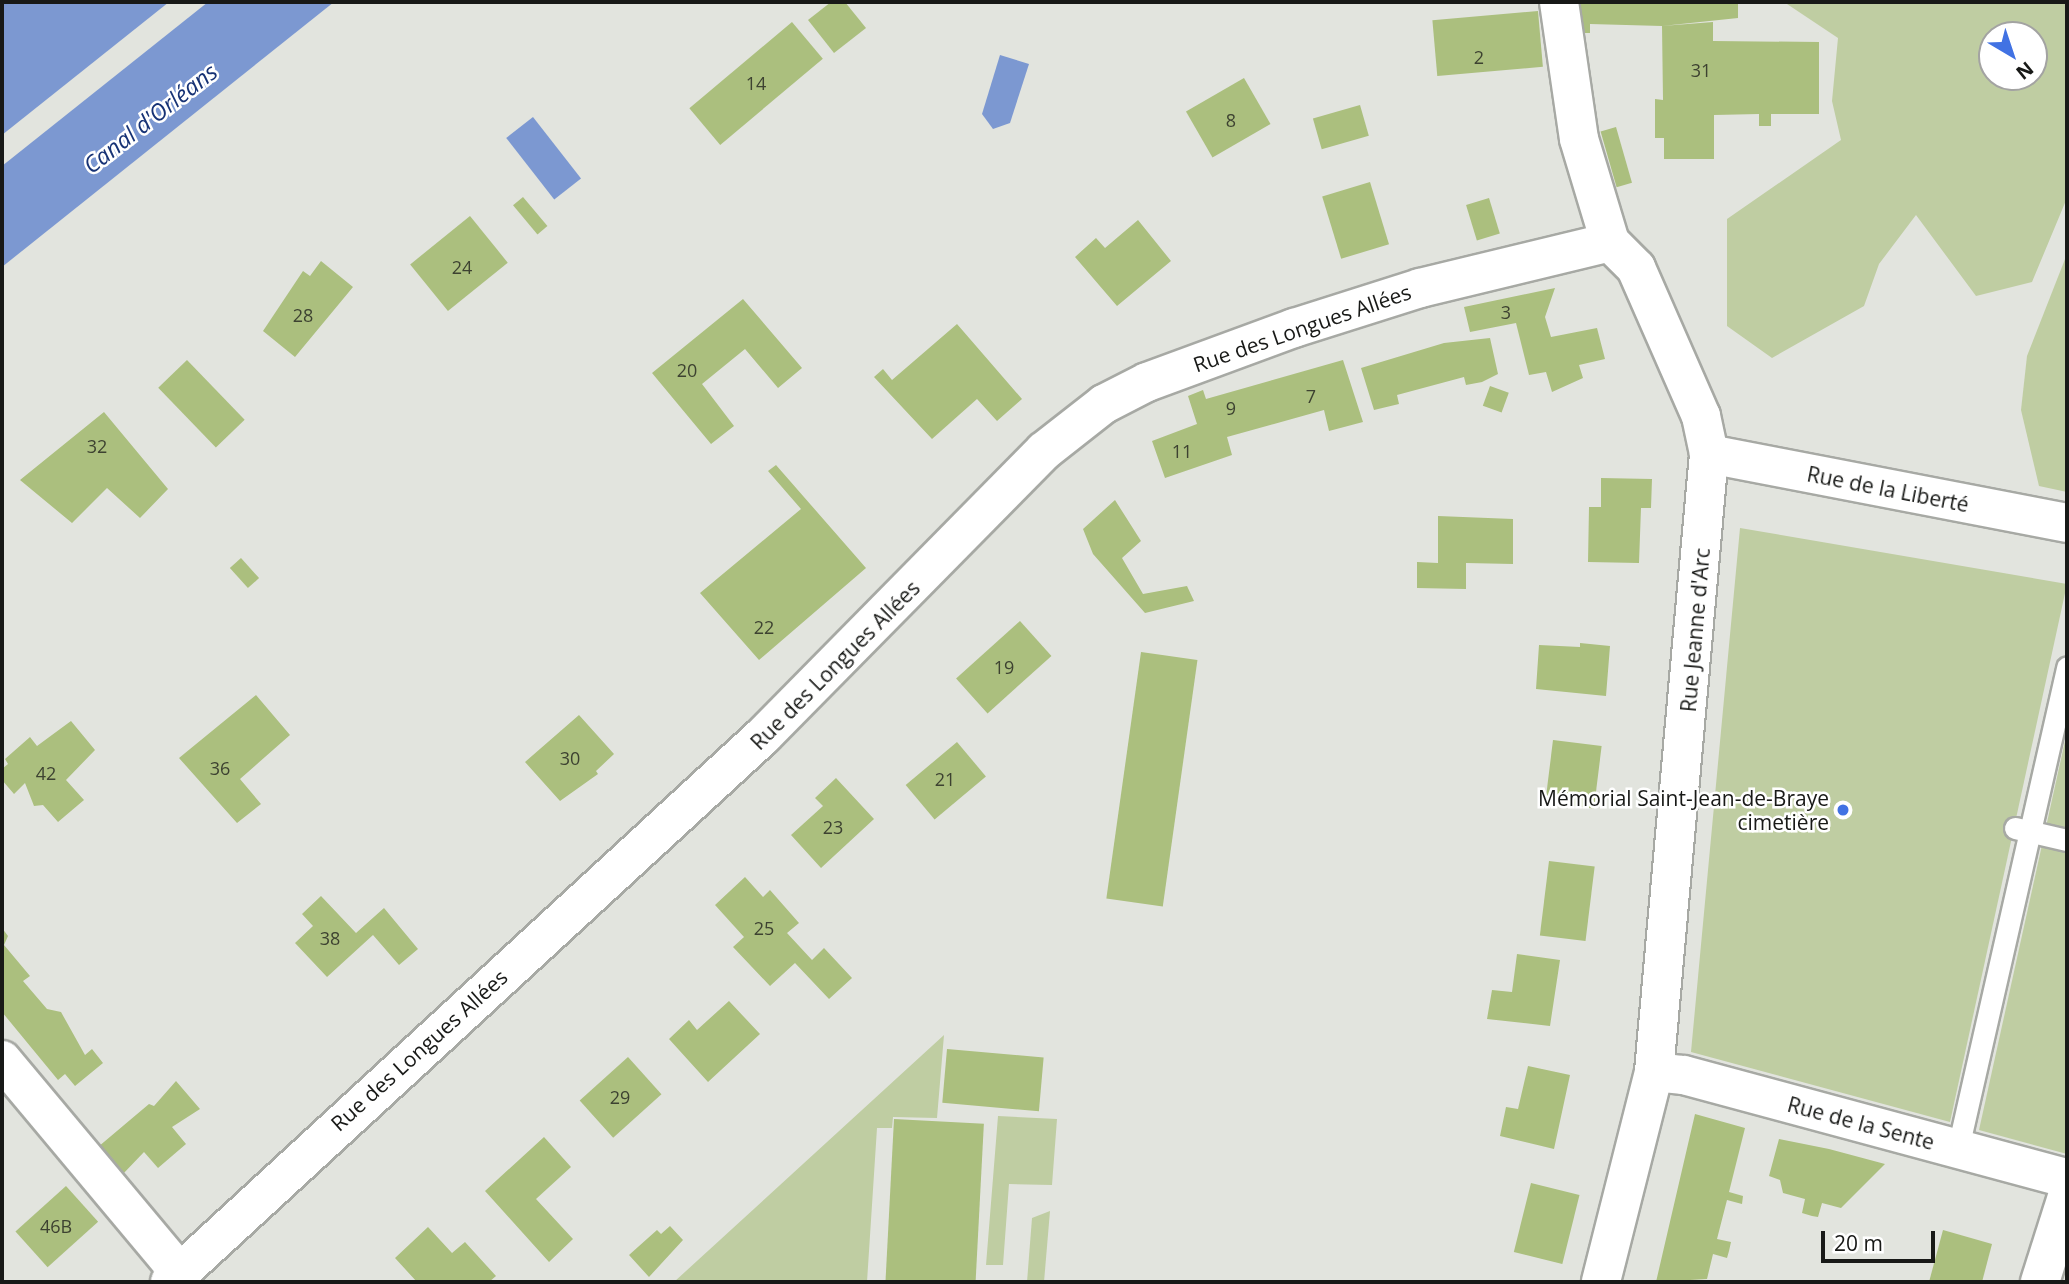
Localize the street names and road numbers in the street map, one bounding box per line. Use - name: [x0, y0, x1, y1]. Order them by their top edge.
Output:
- street label: Rue des Longues Allées: [1190, 279, 1414, 377]
- street label: Rue de la Liberté: [1805, 461, 1971, 517]
- street label: Rue Jeanne d'Arc: [1675, 547, 1715, 713]
- street label: Rue des Longues Allées: [745, 575, 925, 755]
- street label: Rue des Longues Allées: [326, 964, 512, 1136]
- street label: Rue de la Sente: [1785, 1091, 1937, 1155]

